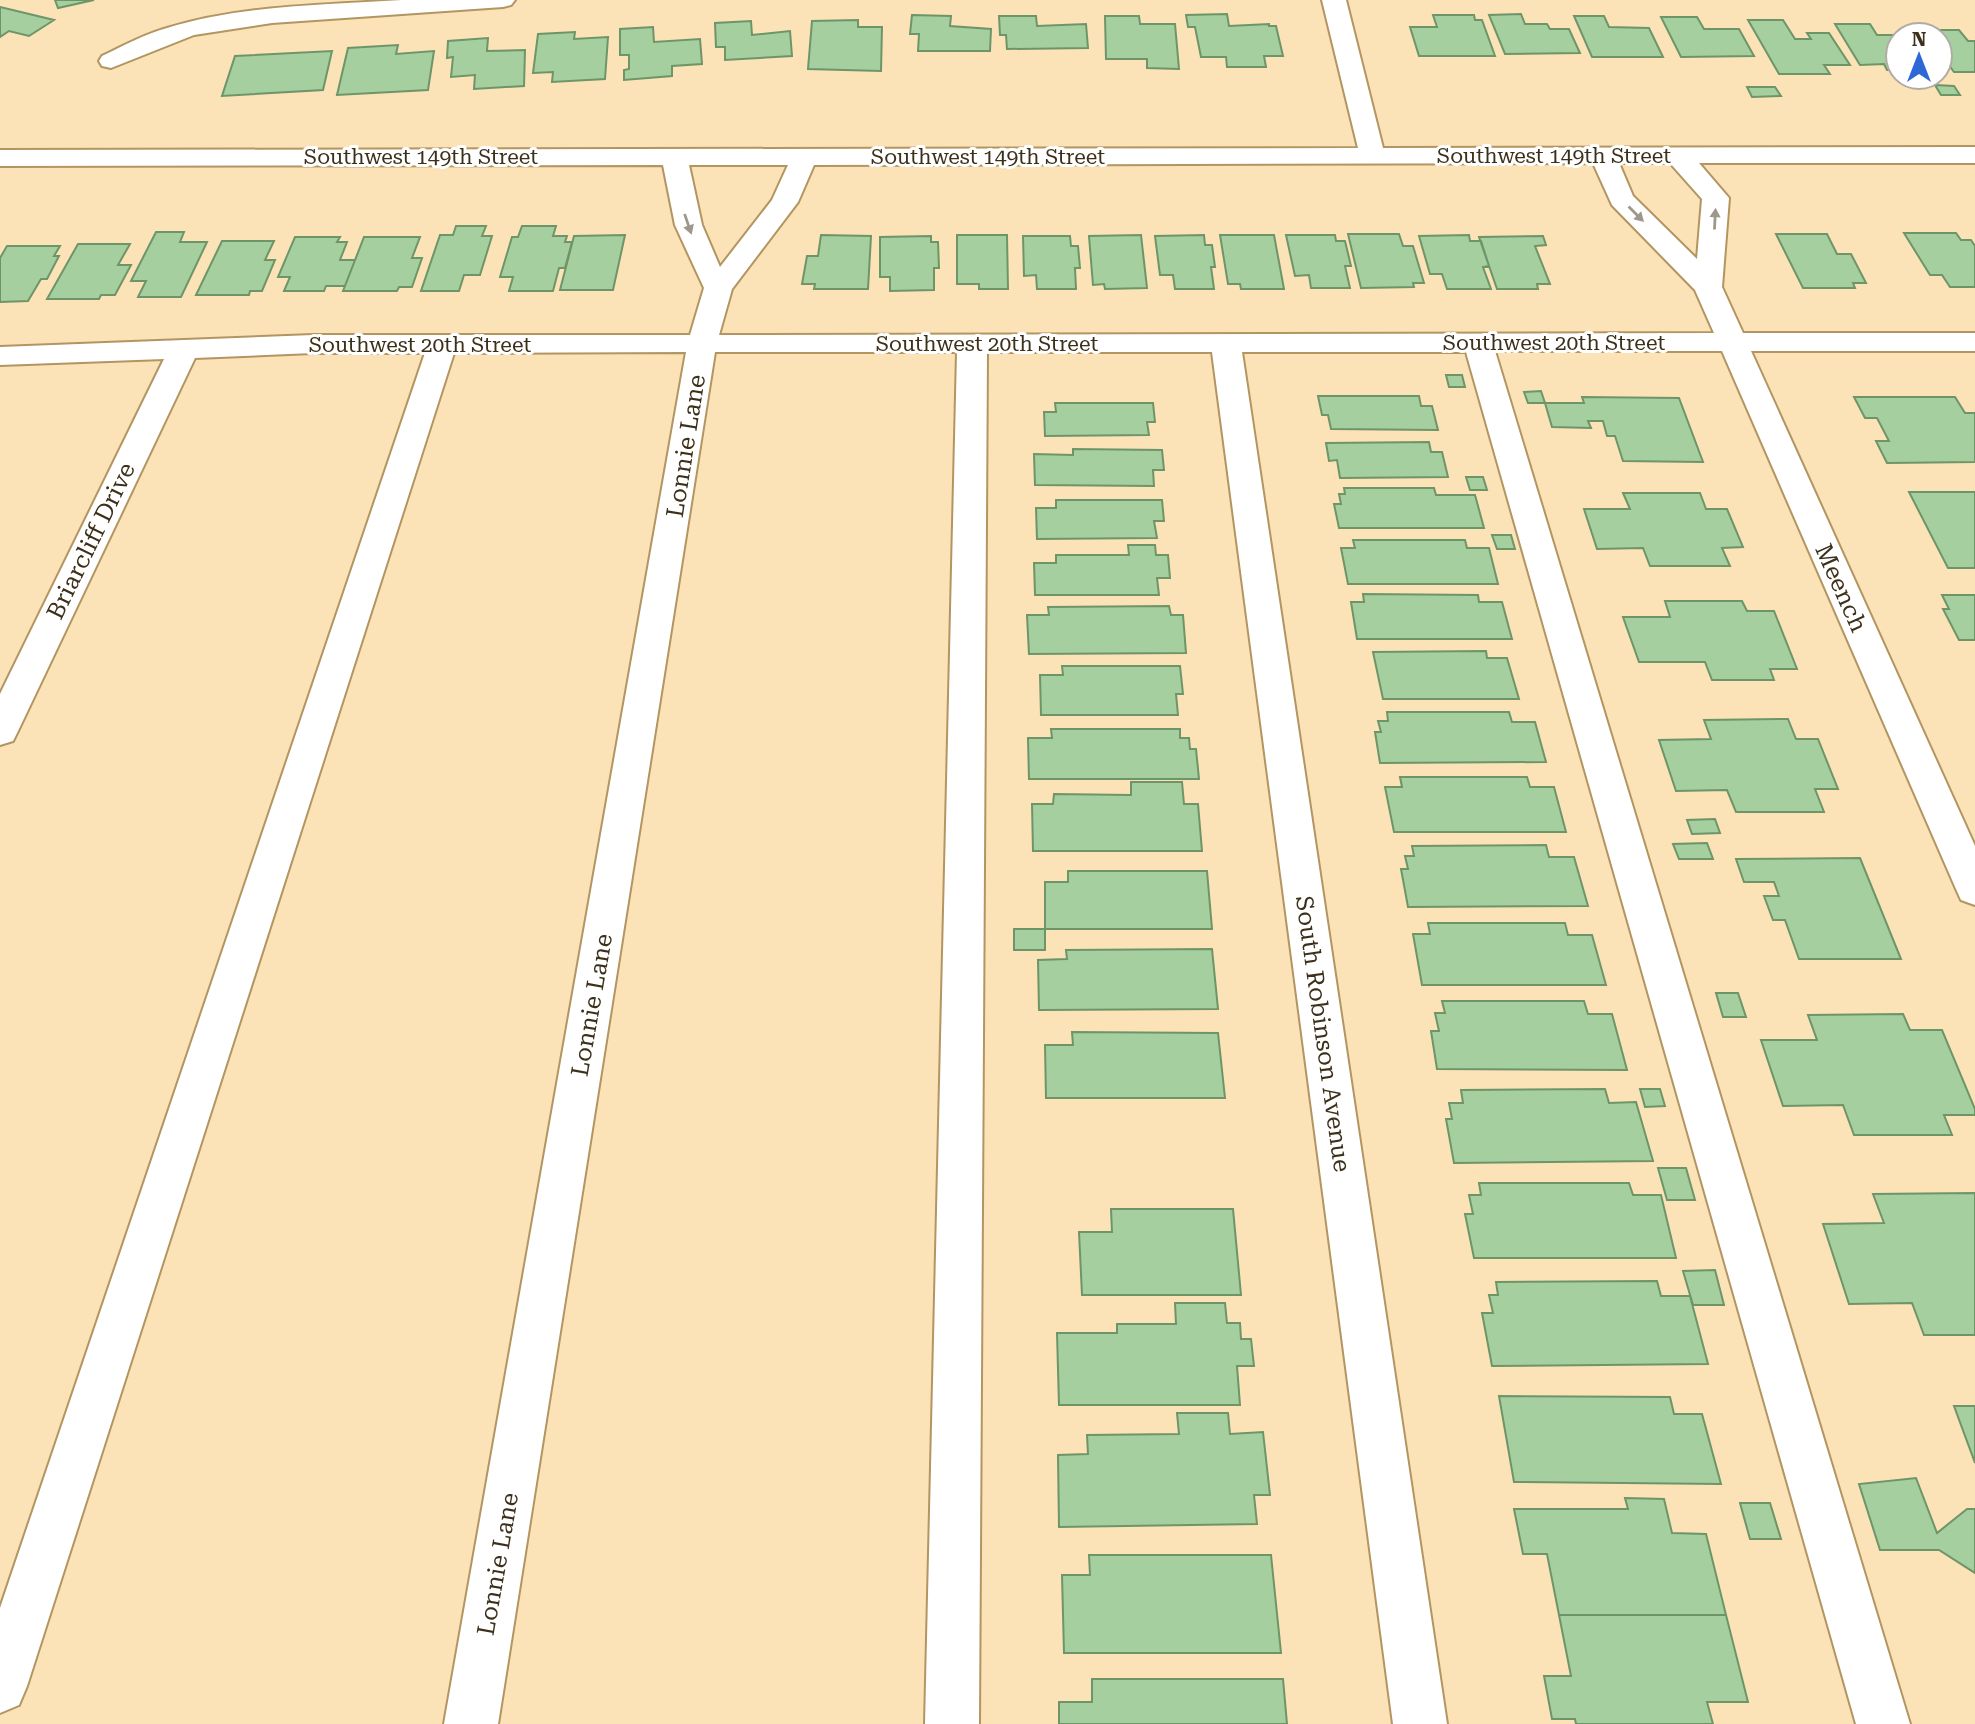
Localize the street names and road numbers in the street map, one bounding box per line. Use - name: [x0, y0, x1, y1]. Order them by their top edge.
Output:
- street label: Southwest 149th Street: [1437, 144, 1671, 168]
- street label: Southwest 149th Street: [304, 145, 538, 169]
- street label: Southwest 149th Street: [871, 145, 1105, 169]
- street label: Southwest 20th Street: [1443, 331, 1665, 355]
- street label: Southwest 20th Street: [876, 332, 1098, 356]
- street label: Southwest 20th Street: [309, 333, 531, 357]
- street label: Lonnie Lane: [661, 373, 711, 519]
- street label: Briarcliff Drive: [41, 458, 141, 624]
- street label: Meench: [1809, 540, 1873, 636]
- street label: South Robinson Avenue: [1290, 894, 1356, 1174]
- street label: Lonnie Lane: [566, 931, 618, 1079]
- street label: Lonnie Lane: [472, 1490, 524, 1638]

